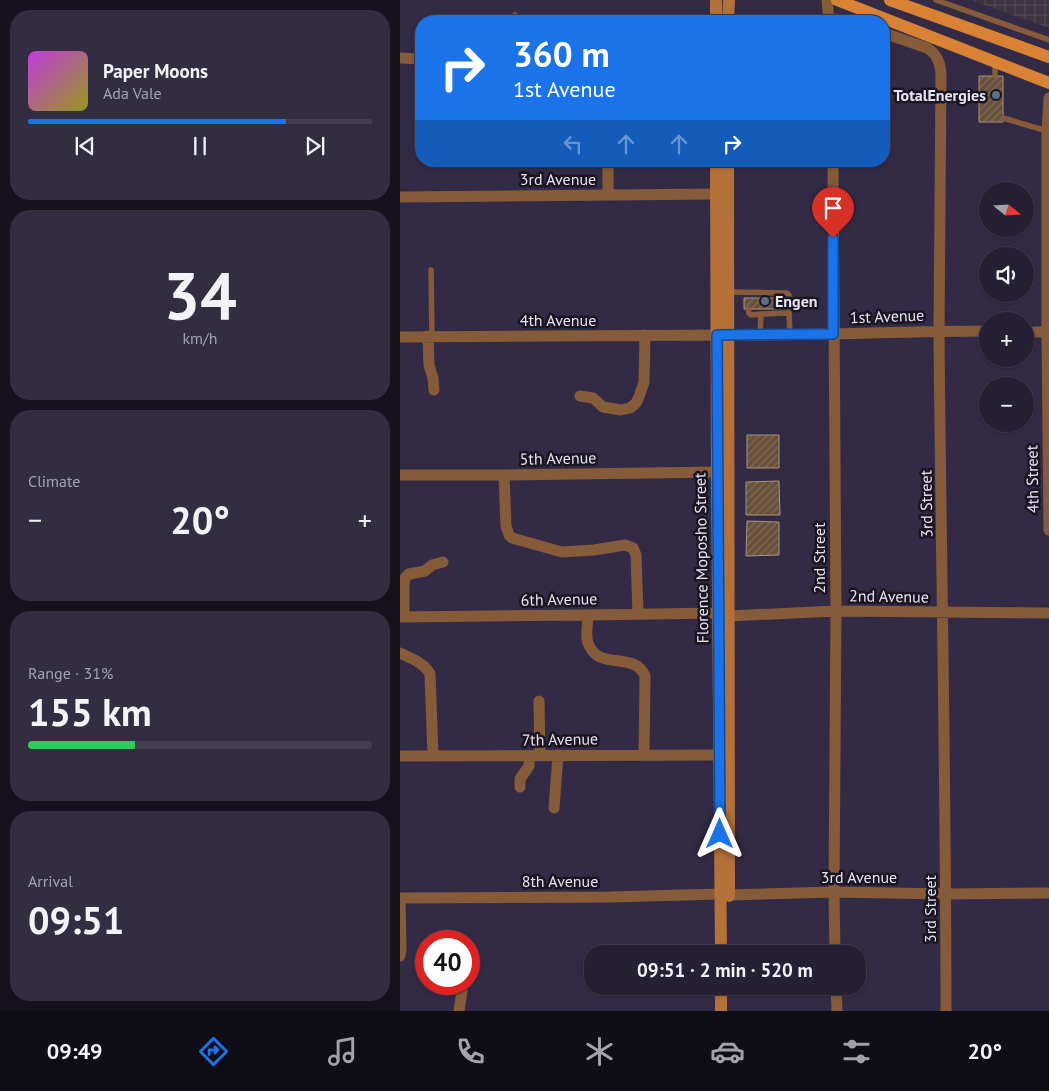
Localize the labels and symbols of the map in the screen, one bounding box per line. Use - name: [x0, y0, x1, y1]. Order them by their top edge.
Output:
- place label: TotalEnergies: [894, 85, 986, 105]
- marker: TotalEnergies: [990, 89, 1002, 101]
- street label: 3rd Avenue: [520, 169, 596, 189]
- north arrow: [979, 182, 1034, 238]
- pin: [812, 187, 854, 238]
- place label: Engen: [775, 291, 818, 311]
- marker: Engen: [759, 295, 771, 307]
- street label: 1st Avenue: [849, 305, 925, 327]
- street label: 4th Avenue: [520, 310, 596, 330]
- street label: 4th Street: [1021, 444, 1043, 513]
- street label: 5th Avenue: [520, 447, 596, 469]
- street label: 3rd Street: [915, 469, 937, 538]
- street label: Florence Moposho Street: [690, 472, 712, 644]
- street label: 2nd Street: [809, 522, 829, 594]
- street label: 2nd Avenue: [849, 585, 929, 607]
- street label: 6th Avenue: [521, 588, 597, 610]
- street label: 7th Avenue: [522, 728, 598, 750]
- position arrow: [693, 807, 745, 859]
- street label: 3rd Avenue: [821, 867, 897, 887]
- street label: 8th Avenue: [522, 871, 598, 891]
- street label: 3rd Street: [920, 874, 940, 943]
- speed limit sign: 40: [415, 930, 480, 995]

